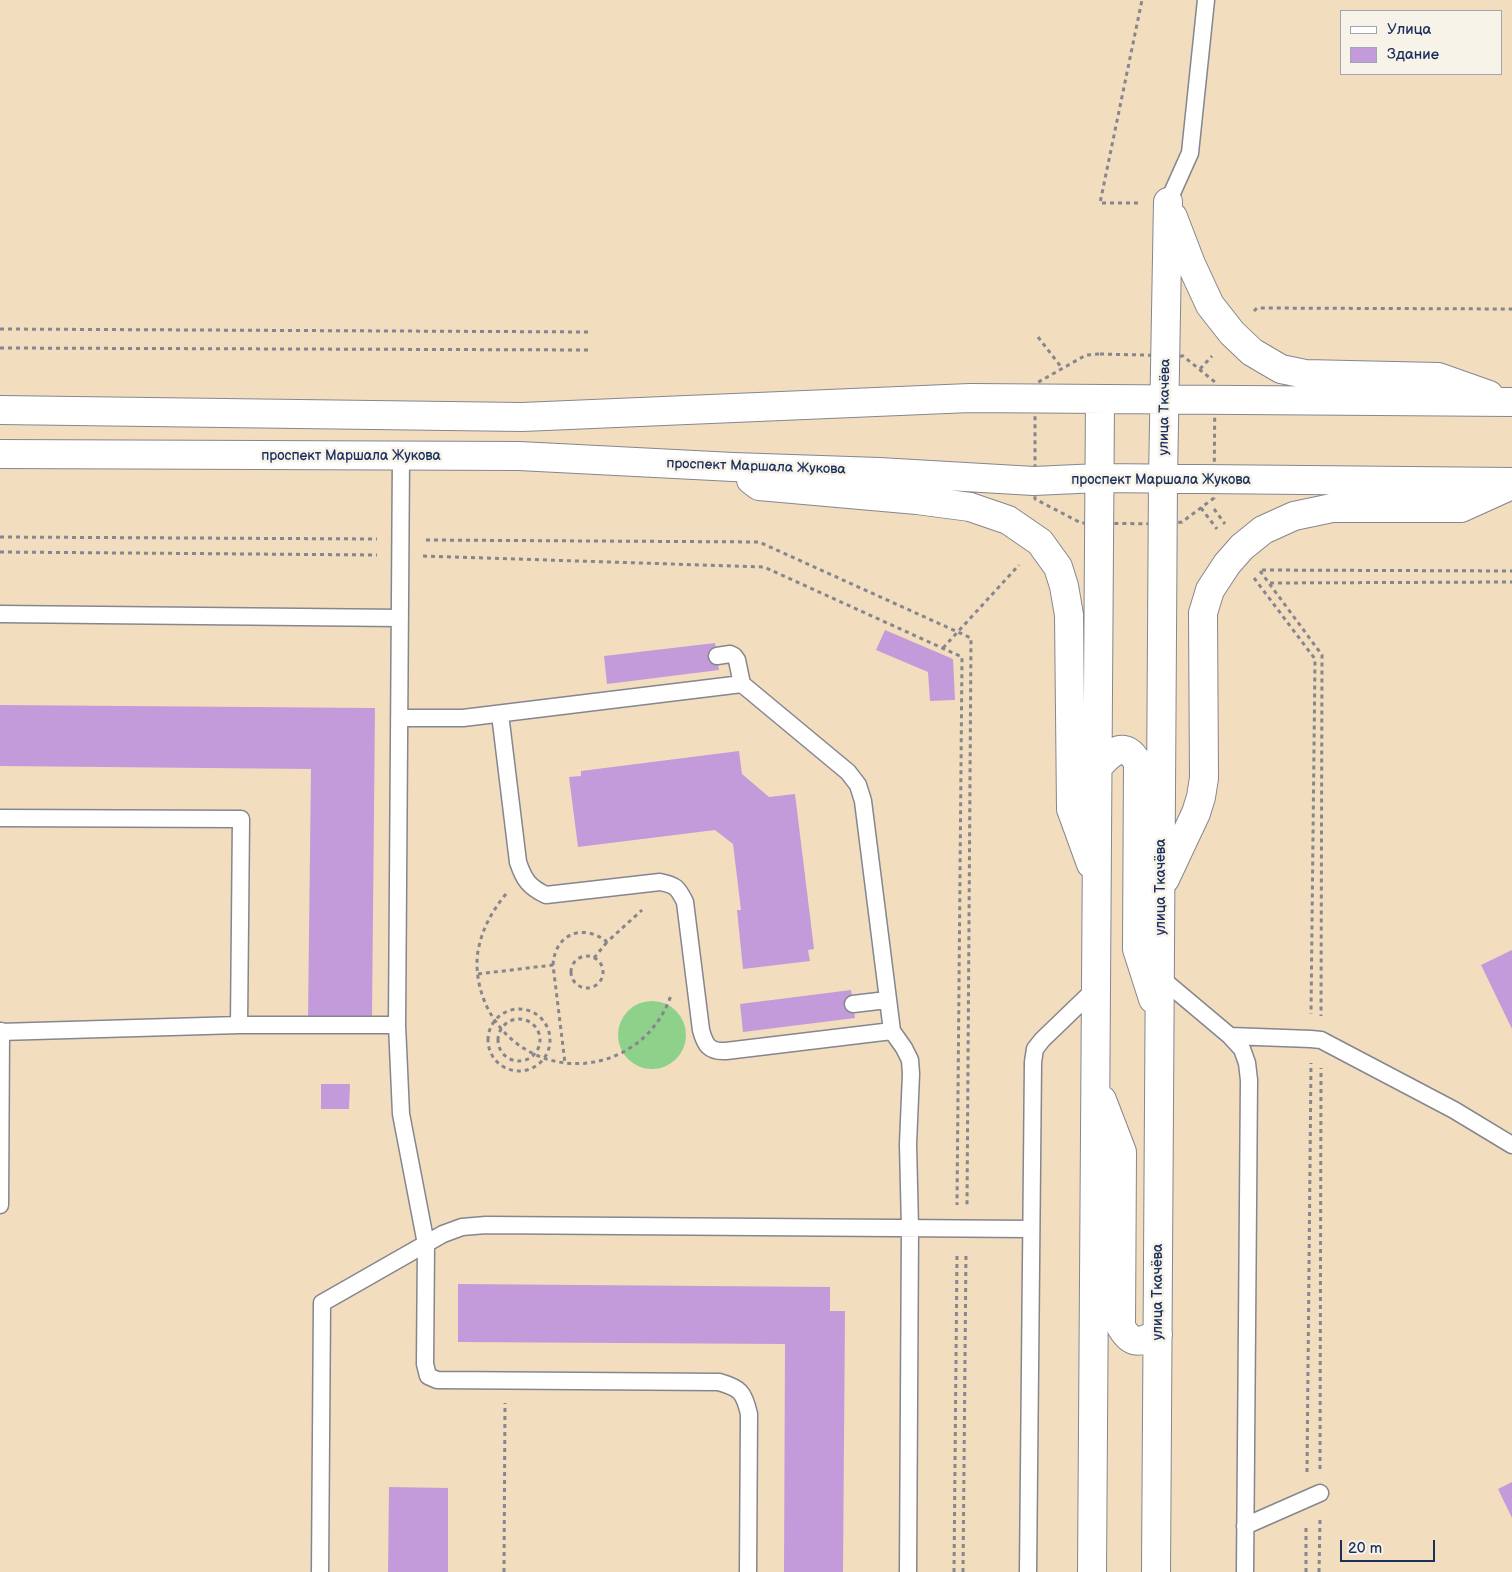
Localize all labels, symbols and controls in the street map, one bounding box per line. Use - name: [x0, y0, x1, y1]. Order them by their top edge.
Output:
- legend: [1340, 10, 1502, 75]
- text: Улица: [1387, 20, 1431, 39]
- text: Здание: [1387, 45, 1439, 64]
- street label: улица Ткачёва: [1156, 359, 1174, 455]
- street label: проспект Маршала Жукова: [261, 448, 441, 464]
- street label: проспект Маршала Жукова: [666, 455, 846, 479]
- street label: проспект Маршала Жукова: [1071, 472, 1251, 488]
- street label: улица Ткачёва: [1153, 839, 1169, 935]
- street label: улица Ткачёва: [1150, 1244, 1166, 1340]
- scale bar: [1342, 1530, 1437, 1562]
- text: 20 m: [1348, 1539, 1382, 1558]

